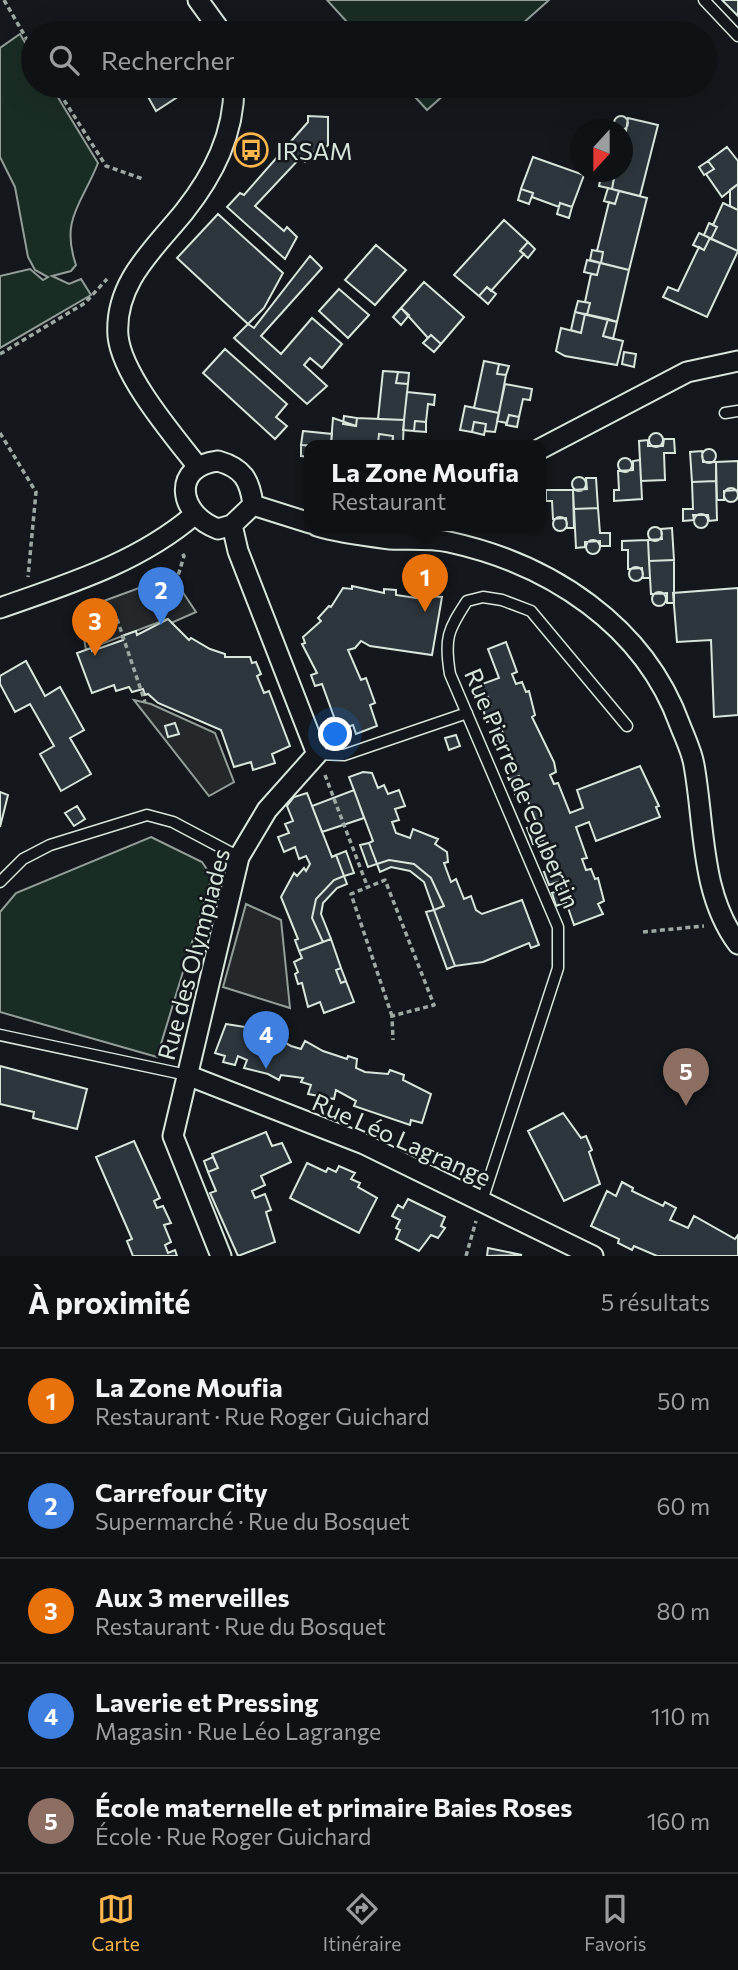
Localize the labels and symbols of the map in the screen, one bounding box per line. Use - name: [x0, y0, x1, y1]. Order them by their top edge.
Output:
- north arrow: [570, 119, 633, 182]
- bus stop icon: IRSAM: [232, 131, 270, 169]
- place label: IRSAM: [276, 136, 352, 165]
- pin: 1: [402, 554, 448, 612]
- pin: 2: [138, 567, 184, 625]
- pin: 3: [72, 598, 118, 656]
- street label: Rue Pierre de Coubertin: [459, 664, 587, 912]
- your location: [318, 717, 352, 751]
- street label: Rue des Olympiades: [151, 845, 235, 1063]
- pin: 4: [243, 1011, 289, 1069]
- pin: 5: [663, 1048, 709, 1106]
- street label: Rue Léo Lagrange: [308, 1087, 496, 1191]

